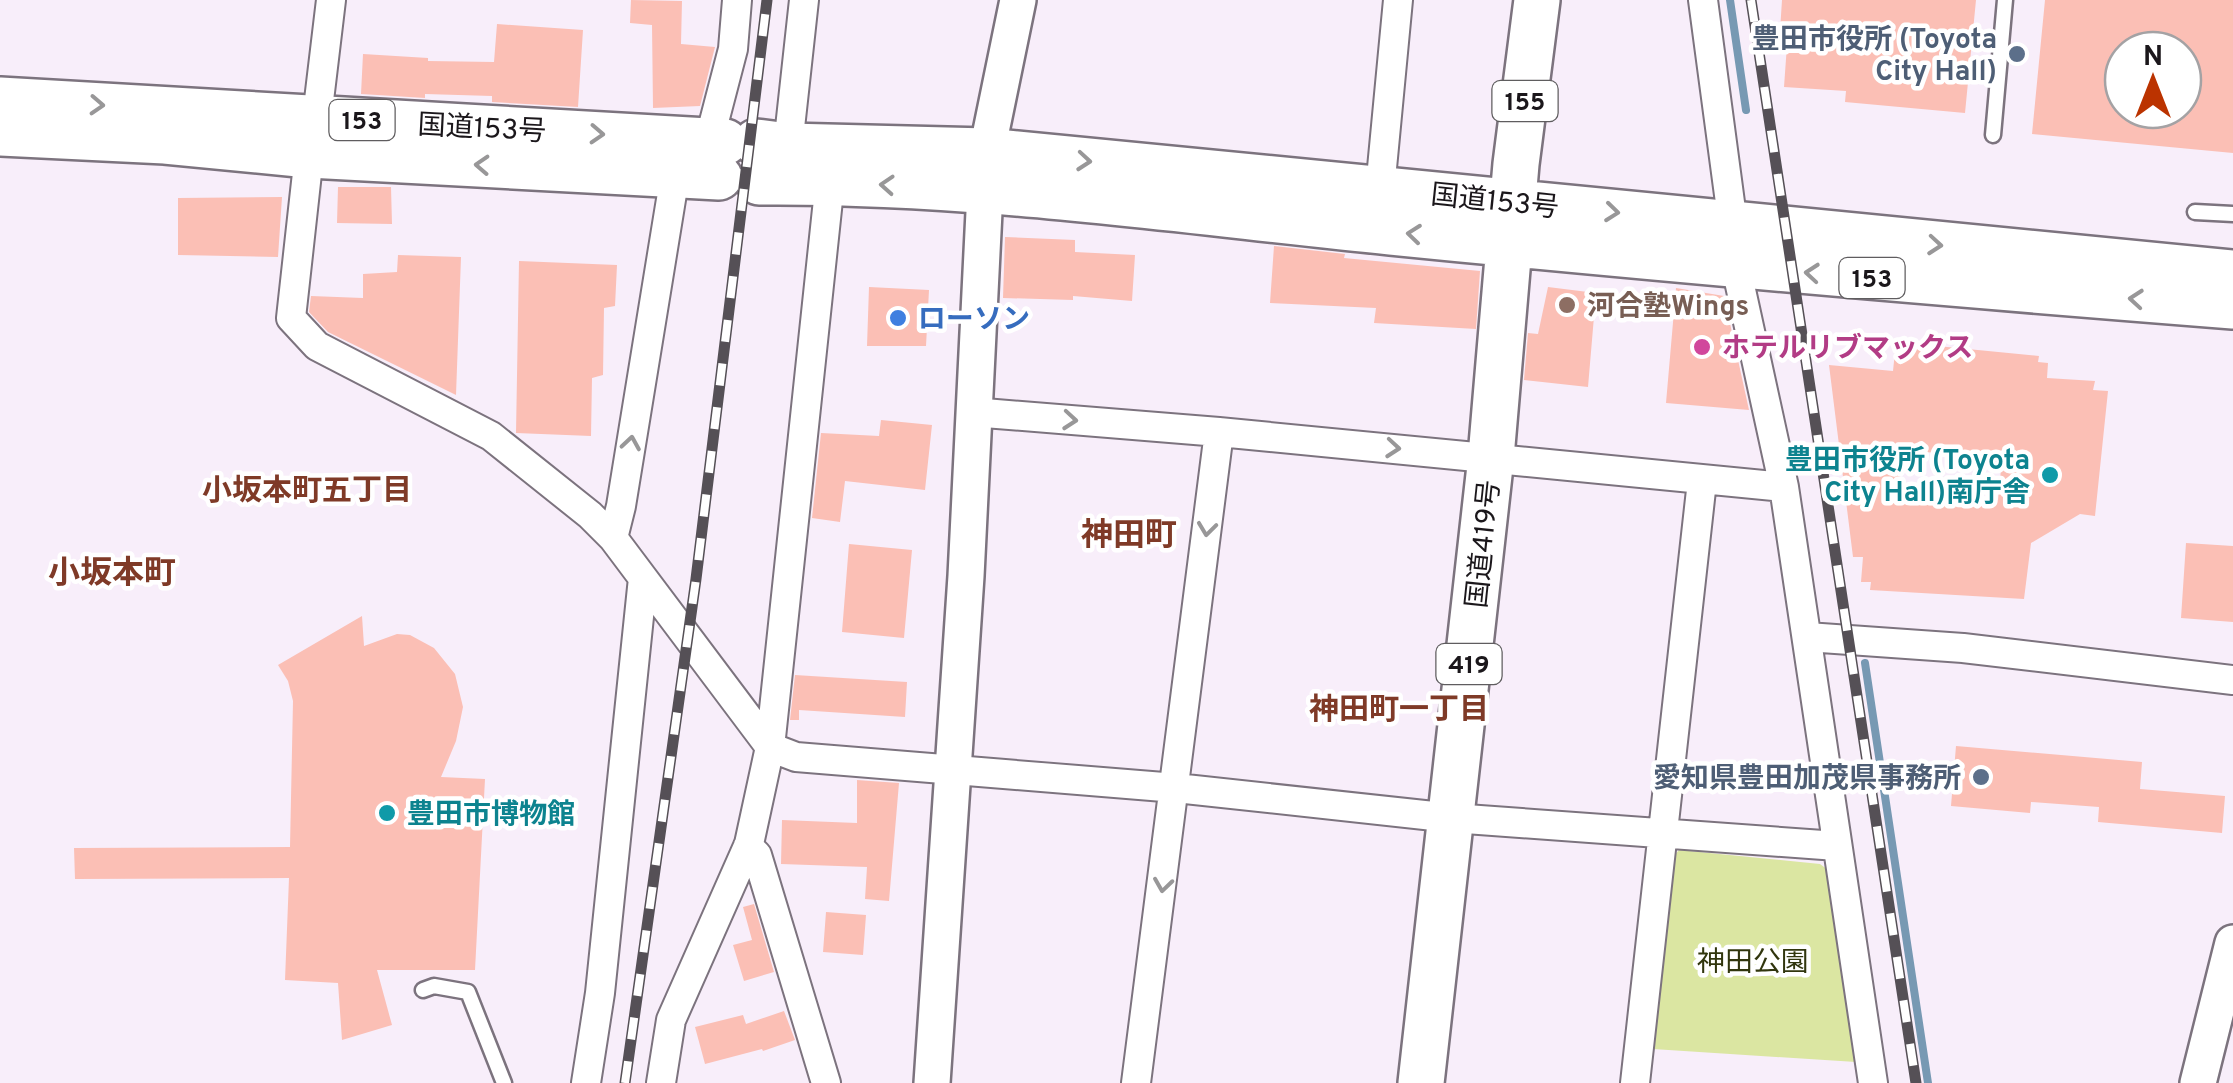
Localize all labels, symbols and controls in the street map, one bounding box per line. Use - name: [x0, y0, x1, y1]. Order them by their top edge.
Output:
- place label: 豊田市役所 (Toyota City Hall): [1752, 23, 1997, 91]
- north arrow: [2103, 30, 2203, 130]
- text: N: [2143, 40, 2163, 76]
- marker: 豊田市役所 (Toyota City Hall): [2006, 43, 2028, 65]
- road number: 155: [1492, 81, 1558, 121]
- one-way arrow: [90, 94, 106, 115]
- road number: 153: [330, 100, 394, 140]
- street label: 国道153号: [417, 109, 547, 151]
- one-way arrow: [589, 123, 605, 144]
- one-way arrow: [1076, 150, 1092, 171]
- one-way arrow: [473, 155, 489, 176]
- one-way arrow: [878, 175, 894, 196]
- street label: 国道153号: [1429, 178, 1561, 228]
- one-way arrow: [1604, 201, 1620, 222]
- one-way arrow: [1405, 224, 1421, 245]
- one-way arrow: [1927, 233, 1943, 255]
- road number: 153: [1840, 258, 1904, 298]
- one-way arrow: [1803, 262, 1819, 284]
- one-way arrow: [2127, 288, 2143, 310]
- place label: 河合塾Wings: [1587, 290, 1749, 326]
- marker: 河合塾Wings: [1556, 294, 1578, 316]
- place label: ローソン: [918, 303, 1030, 339]
- marker: ローソン: [887, 307, 909, 329]
- place label: ホテルリブマックス: [1722, 332, 1973, 368]
- marker: ホテルリブマックス: [1691, 336, 1713, 358]
- one-way arrow: [1062, 409, 1078, 431]
- one-way arrow: [619, 434, 640, 451]
- one-way arrow: [1386, 437, 1402, 459]
- place label: 豊田市役所 (Toyota City Hall)南庁舎: [1785, 444, 2030, 512]
- marker: 豊田市役所 (Toyota City Hall)南庁舎: [2039, 464, 2061, 486]
- district label: 小坂本町五丁目: [202, 474, 412, 511]
- street label: 国道419号: [1460, 479, 1510, 610]
- district label: 神田町: [1081, 517, 1177, 557]
- one-way arrow: [1197, 521, 1218, 537]
- district label: 小坂本町: [48, 555, 176, 595]
- road number: 419: [1436, 644, 1502, 684]
- district label: 神田町一丁目: [1309, 693, 1489, 730]
- place label: 愛知県豊田加茂県事務所: [1653, 762, 1961, 798]
- marker: 愛知県豊田加茂県事務所: [1970, 766, 1992, 788]
- place label: 豊田市博物館: [407, 798, 575, 834]
- marker: 豊田市博物館: [376, 802, 398, 824]
- one-way arrow: [1153, 876, 1174, 893]
- park label: 神田公園: [1697, 946, 1809, 982]

